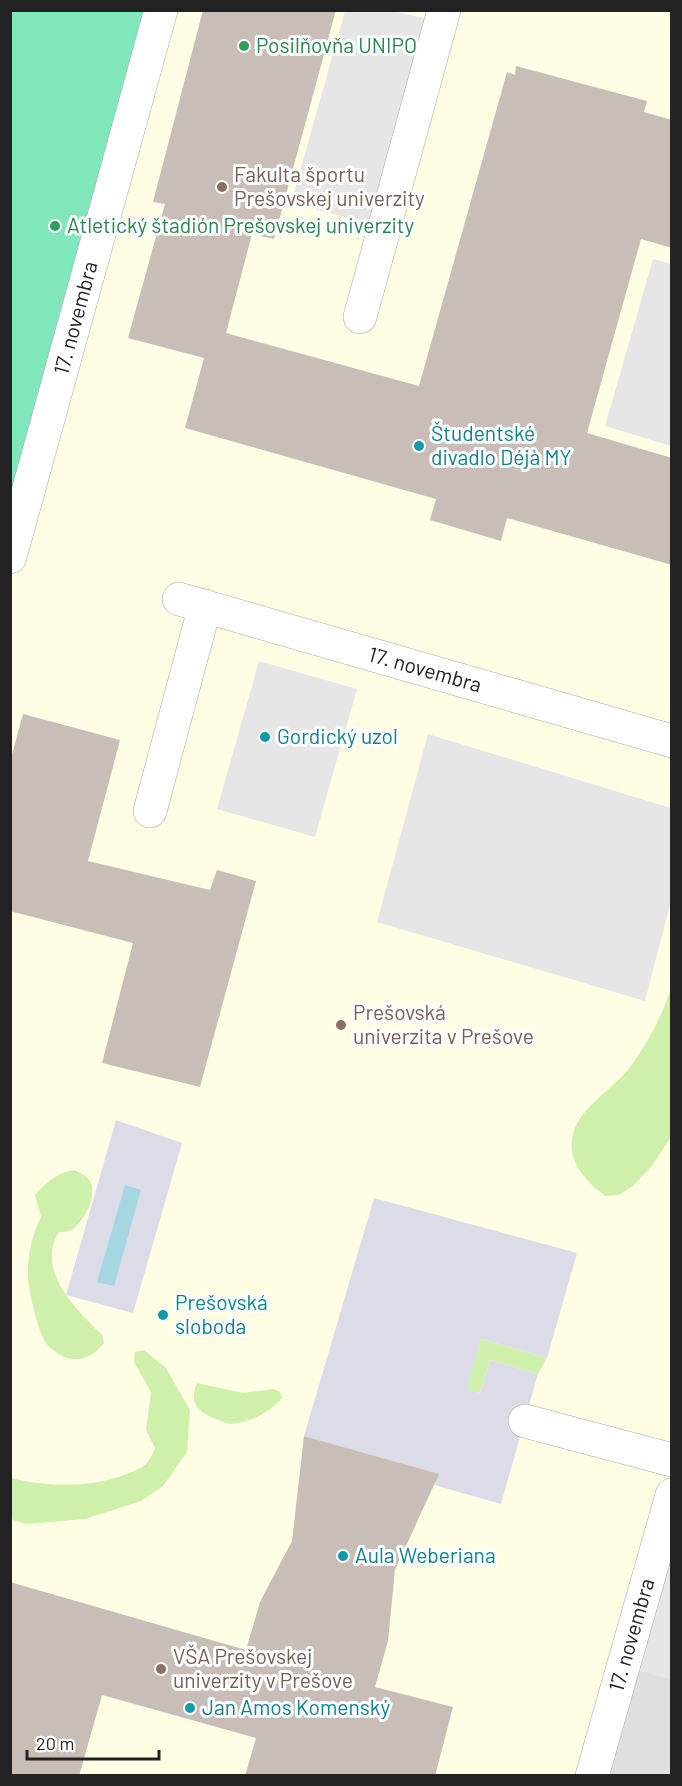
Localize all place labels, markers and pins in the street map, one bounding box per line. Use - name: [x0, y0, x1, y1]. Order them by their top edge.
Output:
- place label: Posilňovňa UNIPO: [256, 32, 417, 57]
- marker: Posilňovňa UNIPO: [237, 39, 251, 53]
- place label: Fakulta športu Prešovskej univerzity: [234, 161, 425, 210]
- marker: Fakulta športu Prešovskej univerzity: [215, 180, 229, 194]
- place label: Atletický štadión Prešovskej univerzity: [67, 212, 414, 237]
- marker: Atletický štadión Prešovskej univerzity: [48, 219, 62, 233]
- place label: Študentské divadlo Déjà MY: [431, 420, 571, 469]
- marker: Študentské divadlo Déjà MY: [412, 439, 426, 453]
- place label: Gordický uzol: [277, 723, 398, 748]
- marker: Gordický uzol: [258, 730, 272, 744]
- place label: Prešovská univerzita v Prešove: [353, 999, 534, 1048]
- marker: Prešovská univerzita v Prešove: [334, 1018, 348, 1032]
- place label: Prešovská sloboda: [175, 1289, 268, 1338]
- marker: Prešovská sloboda: [156, 1308, 170, 1322]
- place label: Aula Weberiana: [355, 1542, 496, 1567]
- marker: Aula Weberiana: [336, 1549, 350, 1563]
- place label: VŠA Prešovskej univerzity v Prešove: [173, 1643, 353, 1692]
- marker: VŠA Prešovskej univerzity v Prešove: [154, 1662, 168, 1676]
- place label: Jan Amos Komenský: [202, 1694, 390, 1719]
- marker: Jan Amos Komenský: [183, 1701, 197, 1715]

